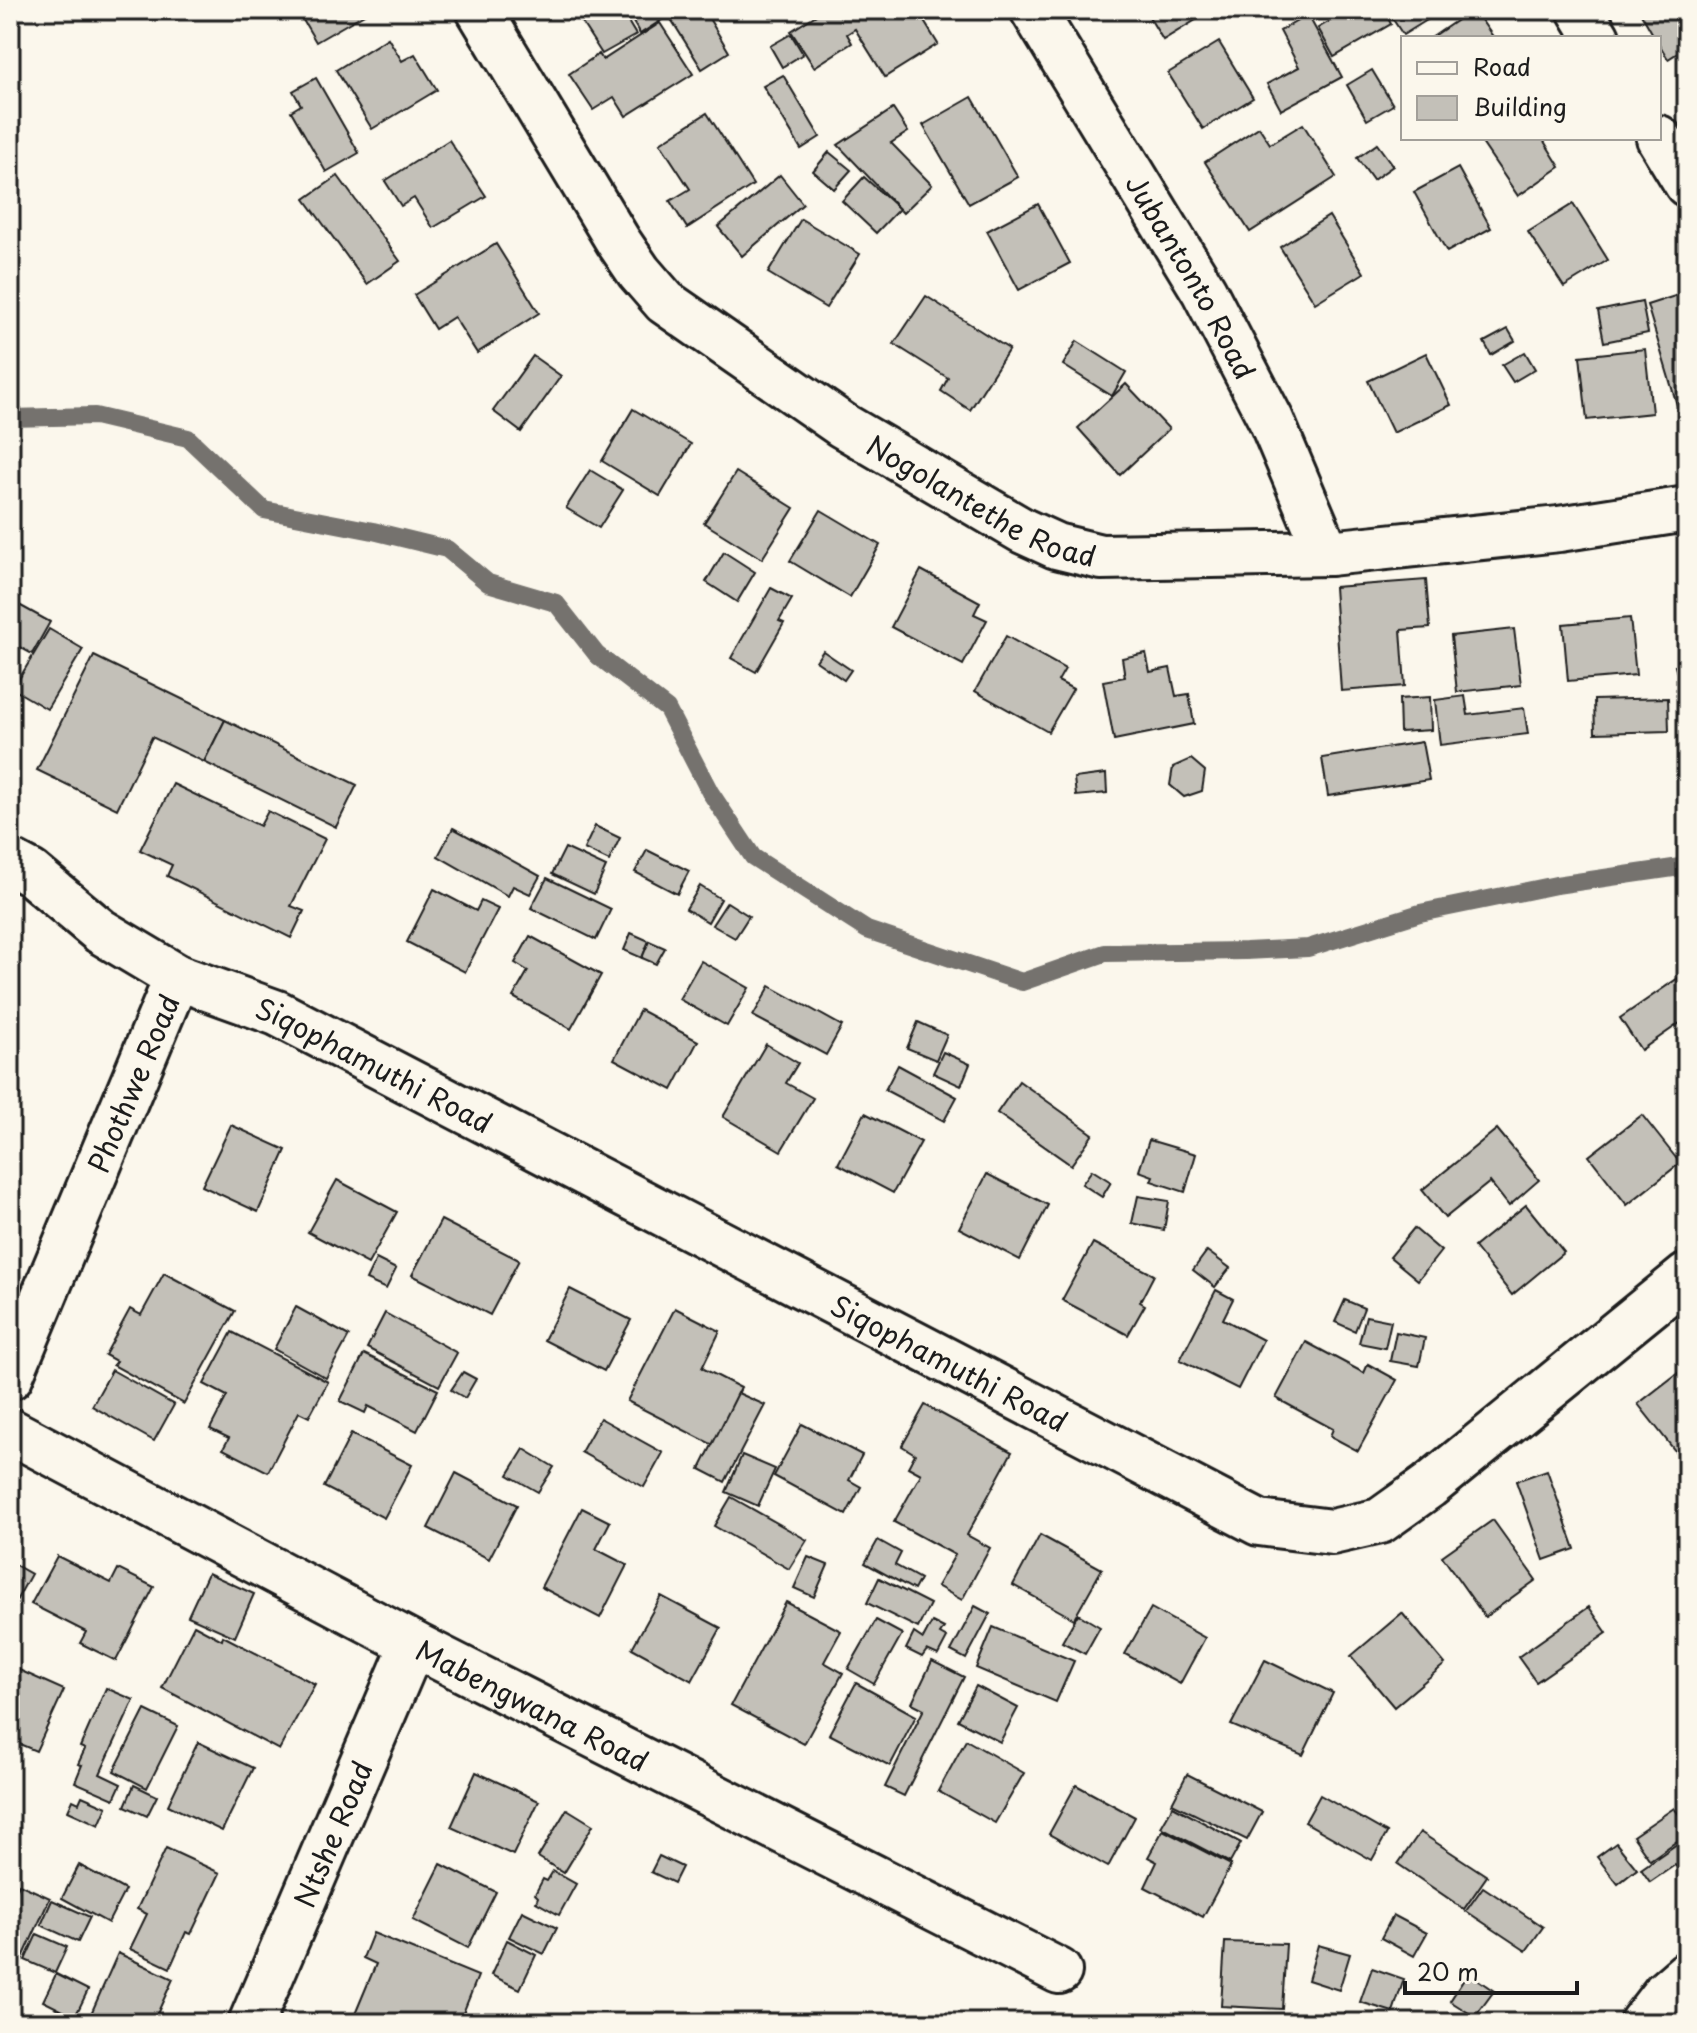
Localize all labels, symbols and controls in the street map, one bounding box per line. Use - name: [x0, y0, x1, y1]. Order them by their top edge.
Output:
- legend: [1401, 36, 1661, 140]
- text: Road: [1473, 48, 1531, 84]
- text: Building: [1473, 88, 1567, 124]
- street label: Jubantonto Road: [1116, 165, 1267, 386]
- street label: Nogolantethe Road: [859, 423, 1101, 577]
- street label: Siqophamuthi Road: [250, 986, 501, 1143]
- street label: Phothwe Road: [76, 987, 190, 1179]
- street label: Siqophamuthi Road: [823, 1283, 1076, 1442]
- street label: Mabengwana Road: [409, 1628, 656, 1781]
- street label: Ntshe Road: [282, 1754, 382, 1913]
- scale bar: [1405, 1945, 1577, 1995]
- text: 20 m: [1417, 1953, 1479, 1989]

